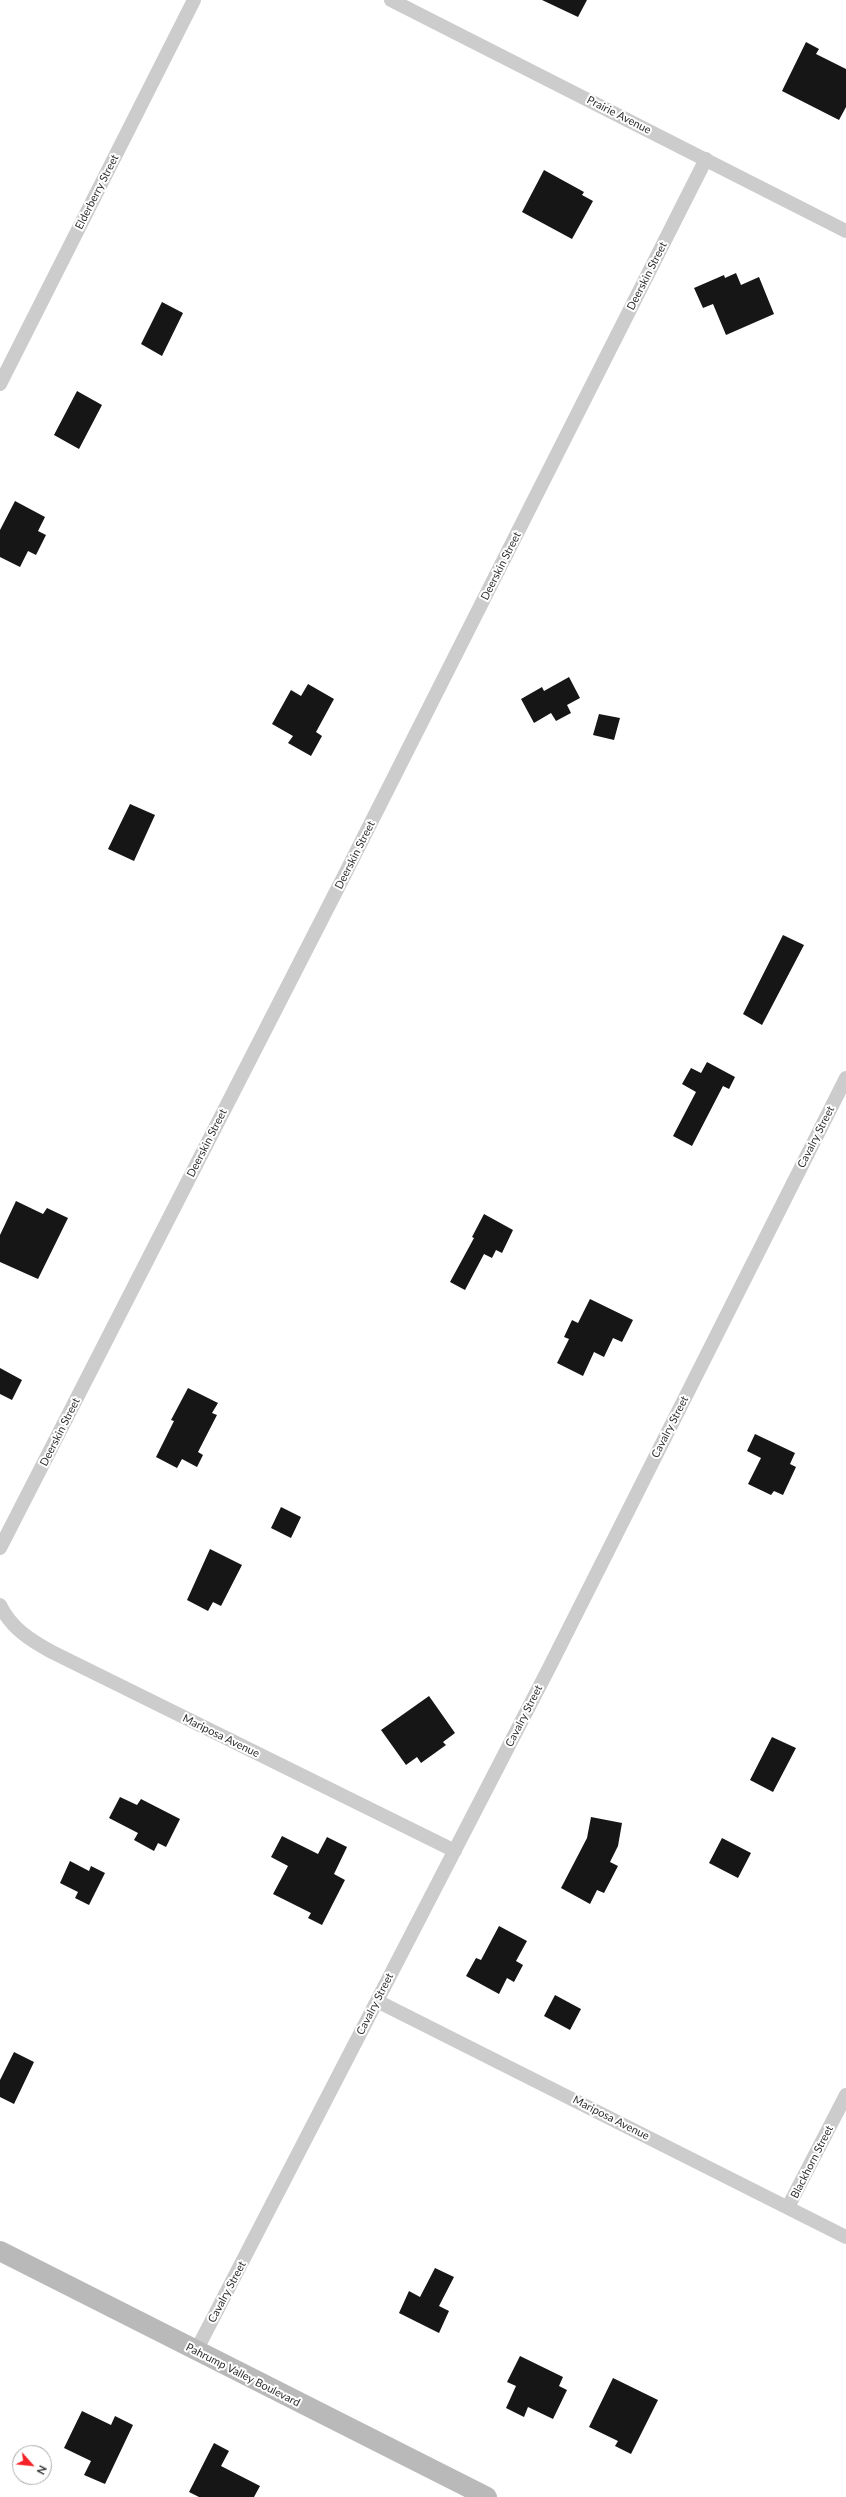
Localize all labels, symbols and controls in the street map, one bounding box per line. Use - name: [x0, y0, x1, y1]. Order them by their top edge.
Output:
- street label: Prairie Avenue: [585, 93, 653, 137]
- street label: Elderberry Street: [72, 152, 122, 232]
- street label: Deerskin Street: [624, 240, 670, 312]
- street label: Deerskin Street: [478, 530, 524, 602]
- street label: Deerskin Street: [332, 819, 378, 891]
- street label: Cavalry Street: [795, 1104, 837, 1170]
- street label: Deerskin Street: [184, 1107, 230, 1179]
- street label: Cavalry Street: [649, 1394, 691, 1460]
- street label: Deerskin Street: [37, 1396, 83, 1468]
- street label: Cavalry Street: [503, 1683, 545, 1749]
- street label: Mariposa Avenue: [180, 1712, 262, 1760]
- street label: Cavalry Street: [354, 1971, 396, 2037]
- street label: Mariposa Avenue: [571, 2093, 651, 2143]
- street label: Blackhorn Street: [788, 2123, 836, 2201]
- street label: Cavalry Street: [205, 2259, 249, 2325]
- street label: Pahrump Valley Boulevard: [184, 2340, 302, 2410]
- north arrow: [12, 2445, 52, 2485]
- text: N: [35, 2463, 50, 2477]

